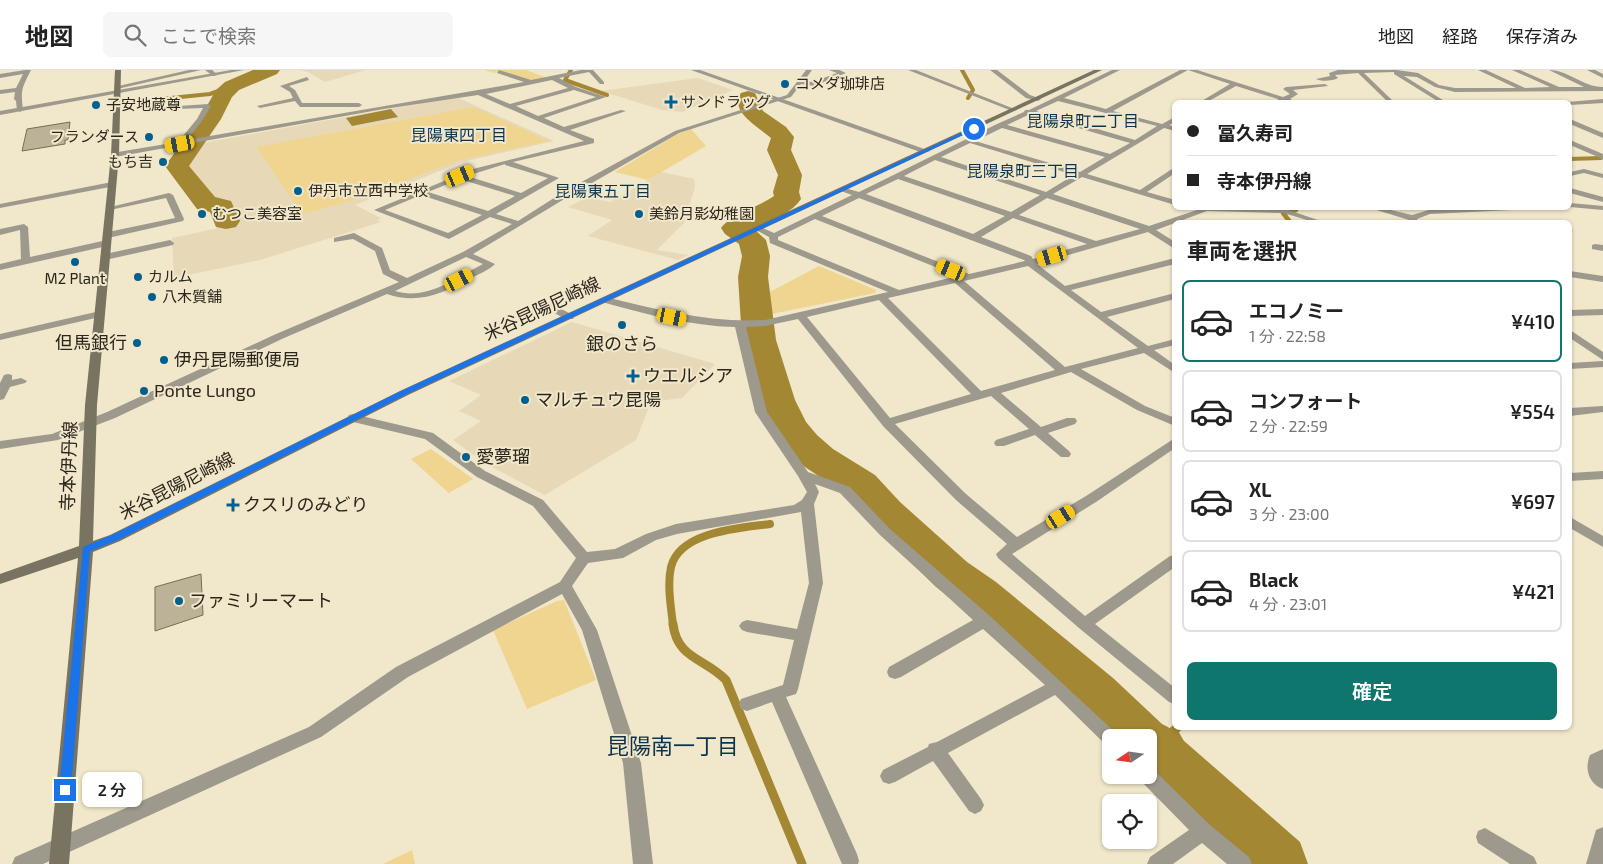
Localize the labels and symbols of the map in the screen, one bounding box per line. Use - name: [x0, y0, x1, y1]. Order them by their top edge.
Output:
- place label: コメダ珈琲店: [795, 74, 885, 92]
- marker: コメダ珈琲店: [779, 78, 791, 90]
- place label: サンドラッグ: [681, 92, 771, 110]
- place label: 子安地蔵尊: [106, 95, 181, 113]
- marker: サンドラッグ: [665, 96, 677, 108]
- marker: 子安地蔵尊: [90, 99, 102, 111]
- district label: 昆陽泉町二丁目: [1027, 111, 1139, 130]
- route start: [963, 118, 985, 140]
- district label: 昆陽東四丁目: [411, 125, 507, 144]
- place label: フランダース: [50, 127, 139, 145]
- marker: フランダース: [143, 131, 155, 143]
- car: [163, 134, 196, 154]
- place label: もち吉: [108, 152, 153, 170]
- marker: もち吉: [157, 156, 169, 168]
- district label: 昆陽泉町三丁目: [967, 161, 1079, 180]
- car: [443, 163, 476, 189]
- place label: 伊丹市立西中学校: [308, 181, 428, 199]
- district label: 昆陽東五丁目: [555, 181, 651, 200]
- marker: 伊丹市立西中学校: [292, 185, 304, 197]
- place label: むつこ美容室: [212, 204, 302, 222]
- place label: 美鈴月影幼稚園: [649, 204, 754, 222]
- marker: むつこ美容室: [196, 208, 208, 220]
- marker: 美鈴月影幼稚園: [633, 208, 645, 220]
- car: [1035, 245, 1068, 267]
- marker: M2 Plant: [69, 256, 81, 268]
- car: [934, 257, 967, 283]
- place label: カルム: [148, 267, 193, 285]
- car: [442, 267, 475, 293]
- place label: M2 Plant: [45, 269, 106, 287]
- marker: カルム: [132, 271, 144, 283]
- street label: 米谷昆陽尼崎線: [480, 271, 603, 345]
- place label: 八木質舗: [162, 287, 222, 305]
- marker: 八木質舗: [146, 291, 158, 303]
- car: [655, 307, 688, 327]
- marker: 銀のさら: [616, 319, 628, 331]
- place label: 但馬銀行: [55, 331, 127, 353]
- place label: 銀のさら: [586, 332, 658, 354]
- marker: 但馬銀行: [131, 337, 143, 349]
- place label: 伊丹昆陽郵便局: [174, 348, 300, 370]
- marker: 伊丹昆陽郵便局: [158, 354, 170, 366]
- place label: ウエルシア: [643, 364, 733, 386]
- marker: ウエルシア: [627, 370, 639, 382]
- place label: Ponte Lungo: [154, 379, 256, 401]
- marker: Ponte Lungo: [138, 385, 150, 397]
- place label: マルチュウ昆陽: [535, 388, 661, 410]
- marker: マルチュウ昆陽: [519, 394, 531, 406]
- street label: 寺本伊丹線: [55, 421, 81, 511]
- place label: 愛夢瑠: [476, 445, 530, 467]
- street label: 米谷昆陽尼崎線: [115, 447, 238, 524]
- marker: 愛夢瑠: [460, 451, 472, 463]
- place label: クスリのみどり: [243, 493, 368, 515]
- marker: クスリのみどり: [227, 499, 239, 511]
- car: [1044, 503, 1077, 531]
- place label: ファミリーマート: [189, 589, 333, 611]
- marker: ファミリーマート: [173, 595, 185, 607]
- north arrow: [1102, 729, 1158, 784]
- district label: 昆陽南一丁目: [607, 732, 739, 758]
- callout: 2 分: [82, 772, 142, 808]
- route end: [54, 779, 76, 801]

